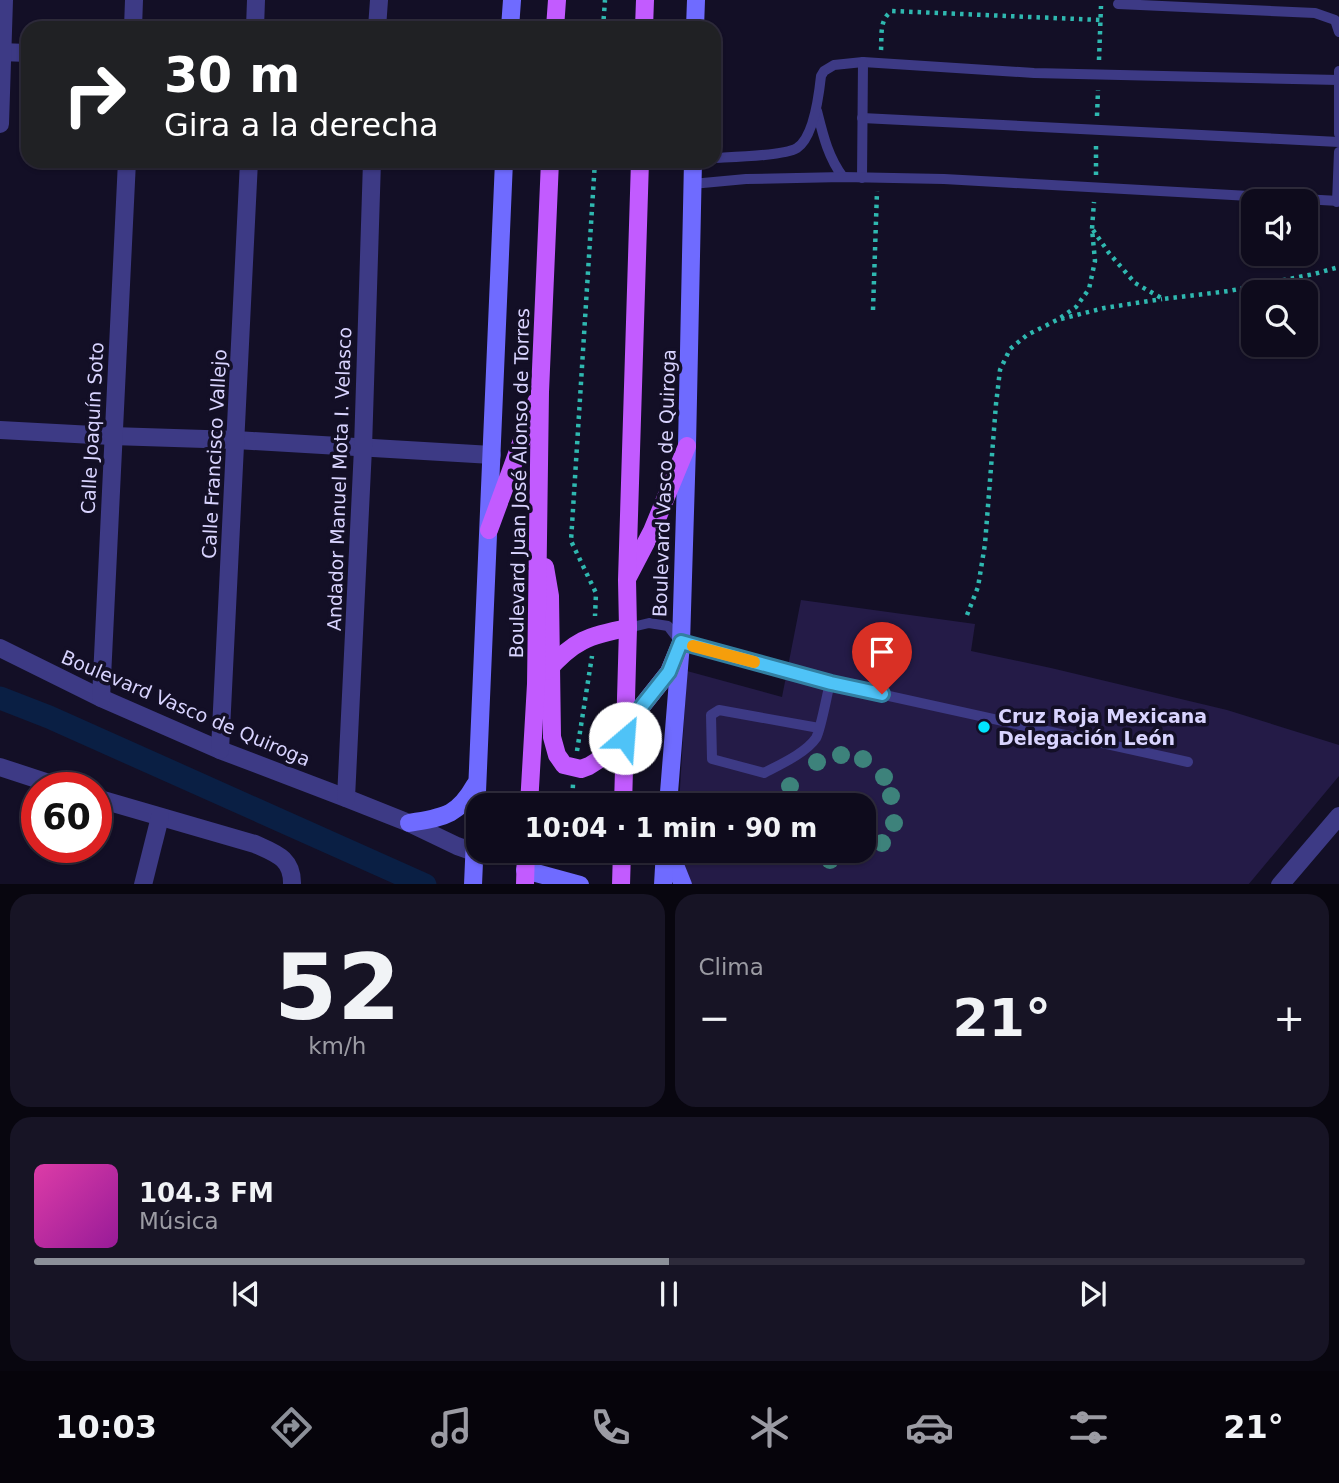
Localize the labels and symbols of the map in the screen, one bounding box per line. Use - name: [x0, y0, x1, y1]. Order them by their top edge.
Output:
- street label: Boulevard Juan José Alonso de Torres: [505, 308, 533, 658]
- street label: Andador Manuel Mota I. Velasco: [323, 327, 355, 631]
- street label: Calle Joaquín Soto: [77, 341, 107, 515]
- street label: Calle Francisco Vallejo: [198, 348, 230, 560]
- street label: Boulevard Vasco de Quiroga: [648, 349, 680, 617]
- pin: [852, 622, 912, 694]
- street label: Boulevard Vasco de Quiroga: [58, 645, 314, 771]
- position arrow: [588, 701, 662, 775]
- place label: Cruz Roja Mexicana Delegación León: [998, 705, 1207, 749]
- marker: Cruz Roja Mexicana Delegación León: [976, 719, 992, 735]
- speed limit sign: 60: [21, 772, 112, 863]

